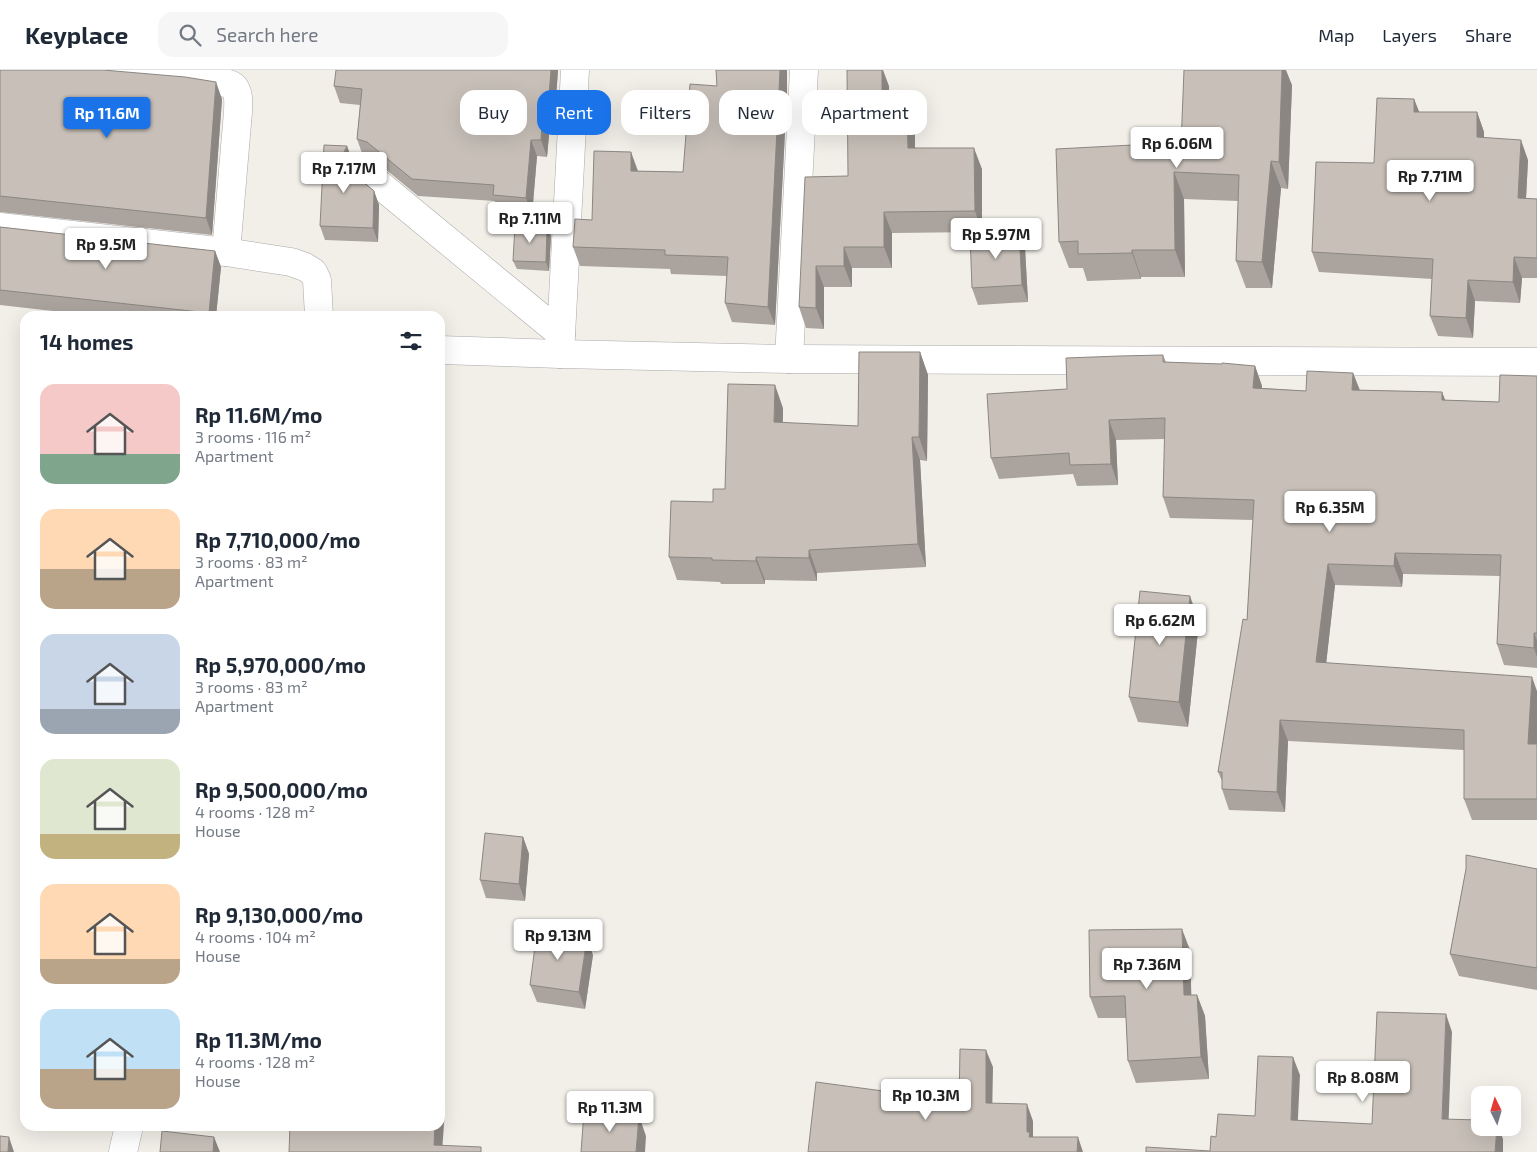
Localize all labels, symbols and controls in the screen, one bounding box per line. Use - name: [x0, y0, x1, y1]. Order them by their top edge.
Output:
- search box: [158, 12, 508, 57]
- text: Keyplace: [25, 20, 128, 49]
- icon: search: [176, 21, 204, 49]
- text: Search here: [216, 23, 318, 46]
- text: Map: [1318, 24, 1354, 46]
- text: Layers: [1382, 24, 1437, 46]
- text: Share: [1465, 24, 1512, 46]
- chip: Buy: [460, 90, 527, 135]
- chip: Rent: [537, 90, 611, 135]
- chip: Filters: [621, 90, 709, 135]
- chip: New: [719, 90, 792, 135]
- chip: Apartment: [802, 90, 927, 135]
- pin: Rp 11.6M: [55, 97, 159, 139]
- text: Rp 11.6M: [74, 103, 140, 122]
- pin: Rp 6.06M: [1125, 126, 1229, 169]
- text: Rp 6.06M: [1142, 133, 1212, 152]
- pin: Rp 7.17M: [292, 152, 396, 194]
- text: Rp 7.17M: [312, 158, 376, 177]
- pin: Rp 7.71M: [1378, 160, 1482, 202]
- text: Rp 7.71M: [1398, 166, 1462, 185]
- pin: Rp 7.11M: [478, 202, 582, 244]
- text: Rp 7.11M: [499, 208, 561, 227]
- pin: Rp 5.97M: [944, 218, 1048, 260]
- text: Rp 5.97M: [962, 224, 1030, 243]
- pin: Rp 9.5M: [60, 228, 152, 270]
- text: Rp 9.5M: [76, 234, 136, 253]
- icon: filters: [397, 327, 425, 355]
- text: 14 homes: [40, 329, 134, 354]
- text: Rp 11.6M/mo: [195, 402, 322, 427]
- icon: home: [80, 404, 140, 464]
- text: 3 rooms · 116 m²: [195, 427, 311, 446]
- text: Apartment: [195, 446, 274, 465]
- pin: Rp 6.35M: [1278, 490, 1382, 533]
- text: Rp 6.35M: [1295, 497, 1365, 516]
- text: Rp 7,710,000/mo: [195, 527, 360, 552]
- icon: home: [80, 529, 140, 589]
- text: 3 rooms · 83 m²: [195, 552, 308, 571]
- text: Apartment: [195, 571, 274, 590]
- pin: Rp 6.62M: [1108, 604, 1212, 646]
- text: Rp 6.62M: [1125, 610, 1195, 629]
- text: Rp 5,970,000/mo: [195, 652, 366, 677]
- icon: home: [80, 654, 140, 714]
- text: 3 rooms · 83 m²: [195, 677, 308, 696]
- text: Apartment: [195, 696, 274, 715]
- text: Rp 9,500,000/mo: [195, 777, 368, 802]
- icon: home: [80, 779, 140, 839]
- text: 4 rooms · 128 m²: [195, 802, 315, 821]
- text: House: [195, 821, 241, 840]
- text: Rp 9,130,000/mo: [195, 902, 363, 927]
- icon: home: [80, 904, 140, 964]
- pin: Rp 9.13M: [506, 918, 610, 961]
- text: Rp 9.13M: [525, 925, 591, 944]
- text: 4 rooms · 104 m²: [195, 927, 316, 946]
- text: House: [195, 946, 241, 965]
- pin: Rp 7.36M: [1095, 948, 1199, 990]
- text: Rp 7.36M: [1113, 954, 1181, 973]
- text: Rp 11.3M/mo: [195, 1027, 322, 1052]
- icon: home: [80, 1029, 140, 1089]
- text: 4 rooms · 128 m²: [195, 1052, 315, 1071]
- pin: Rp 8.08M: [1311, 1060, 1415, 1103]
- text: Rp 8.08M: [1327, 1067, 1399, 1086]
- text: House: [195, 1071, 241, 1090]
- pin: Rp 10.3M: [874, 1078, 978, 1121]
- text: Rp 10.3M: [892, 1085, 960, 1104]
- north arrow: [1471, 1086, 1521, 1136]
- map controls: [1471, 1086, 1521, 1136]
- pin: Rp 11.3M: [558, 1090, 662, 1133]
- text: Rp 11.3M: [578, 1097, 642, 1116]

